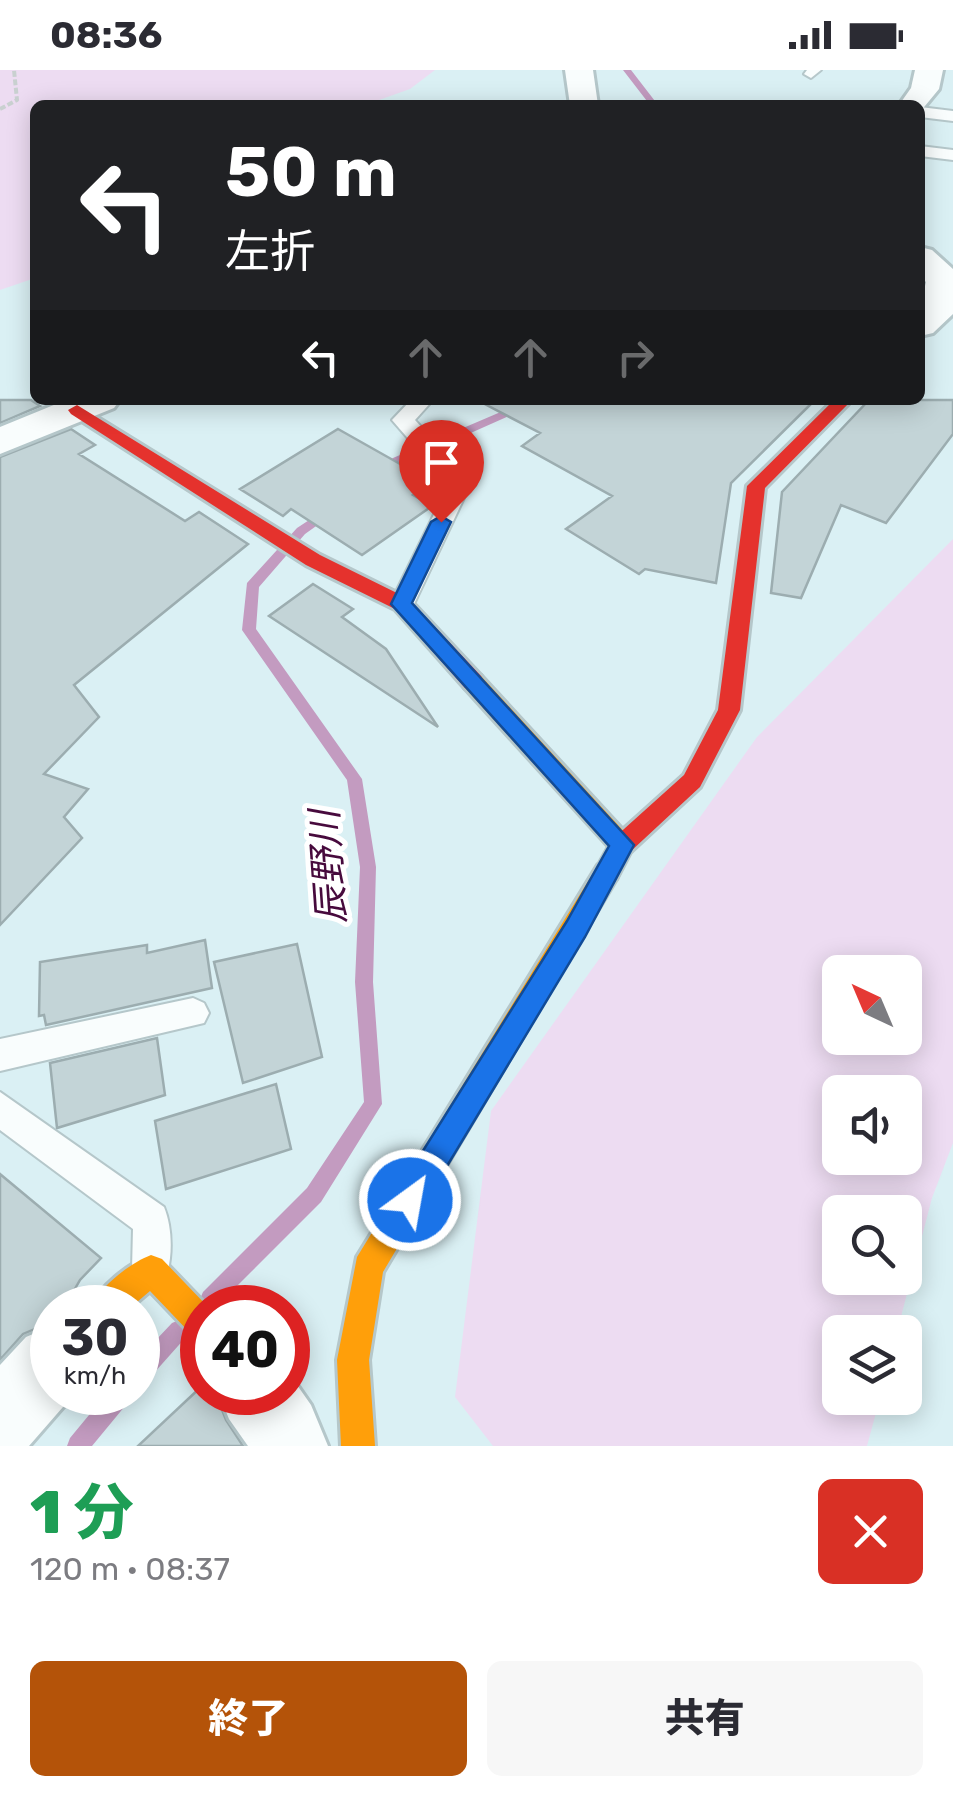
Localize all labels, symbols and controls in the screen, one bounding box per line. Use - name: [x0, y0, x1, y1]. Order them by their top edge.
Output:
- text: 08:36: [50, 12, 162, 58]
- text: 50 m: [225, 131, 397, 214]
- icon: left: [60, 140, 190, 270]
- text: 左折: [225, 225, 315, 278]
- icon: left: [293, 330, 348, 385]
- icon: ahead: [398, 330, 453, 385]
- icon: ahead: [503, 330, 558, 385]
- icon: right: [608, 330, 663, 385]
- pin: [399, 420, 484, 523]
- icon: arrive: [414, 435, 469, 490]
- water label: 辰野川: [301, 805, 355, 925]
- north arrow: [822, 955, 922, 1055]
- map controls: [822, 955, 922, 1415]
- button: sound: [822, 1075, 922, 1175]
- position arrow: [358, 1148, 462, 1252]
- button: search: [822, 1195, 922, 1295]
- speed limit sign: 40: [180, 1285, 310, 1415]
- text: 30: [62, 1308, 128, 1368]
- button: layers: [822, 1315, 922, 1415]
- text: km/h: [64, 1361, 126, 1390]
- text: 1 分: [30, 1477, 134, 1548]
- button: close: [818, 1479, 923, 1584]
- text: 120 m · 08:37: [30, 1550, 230, 1588]
- button: 終了: [30, 1661, 467, 1776]
- button: 共有: [487, 1661, 923, 1776]

